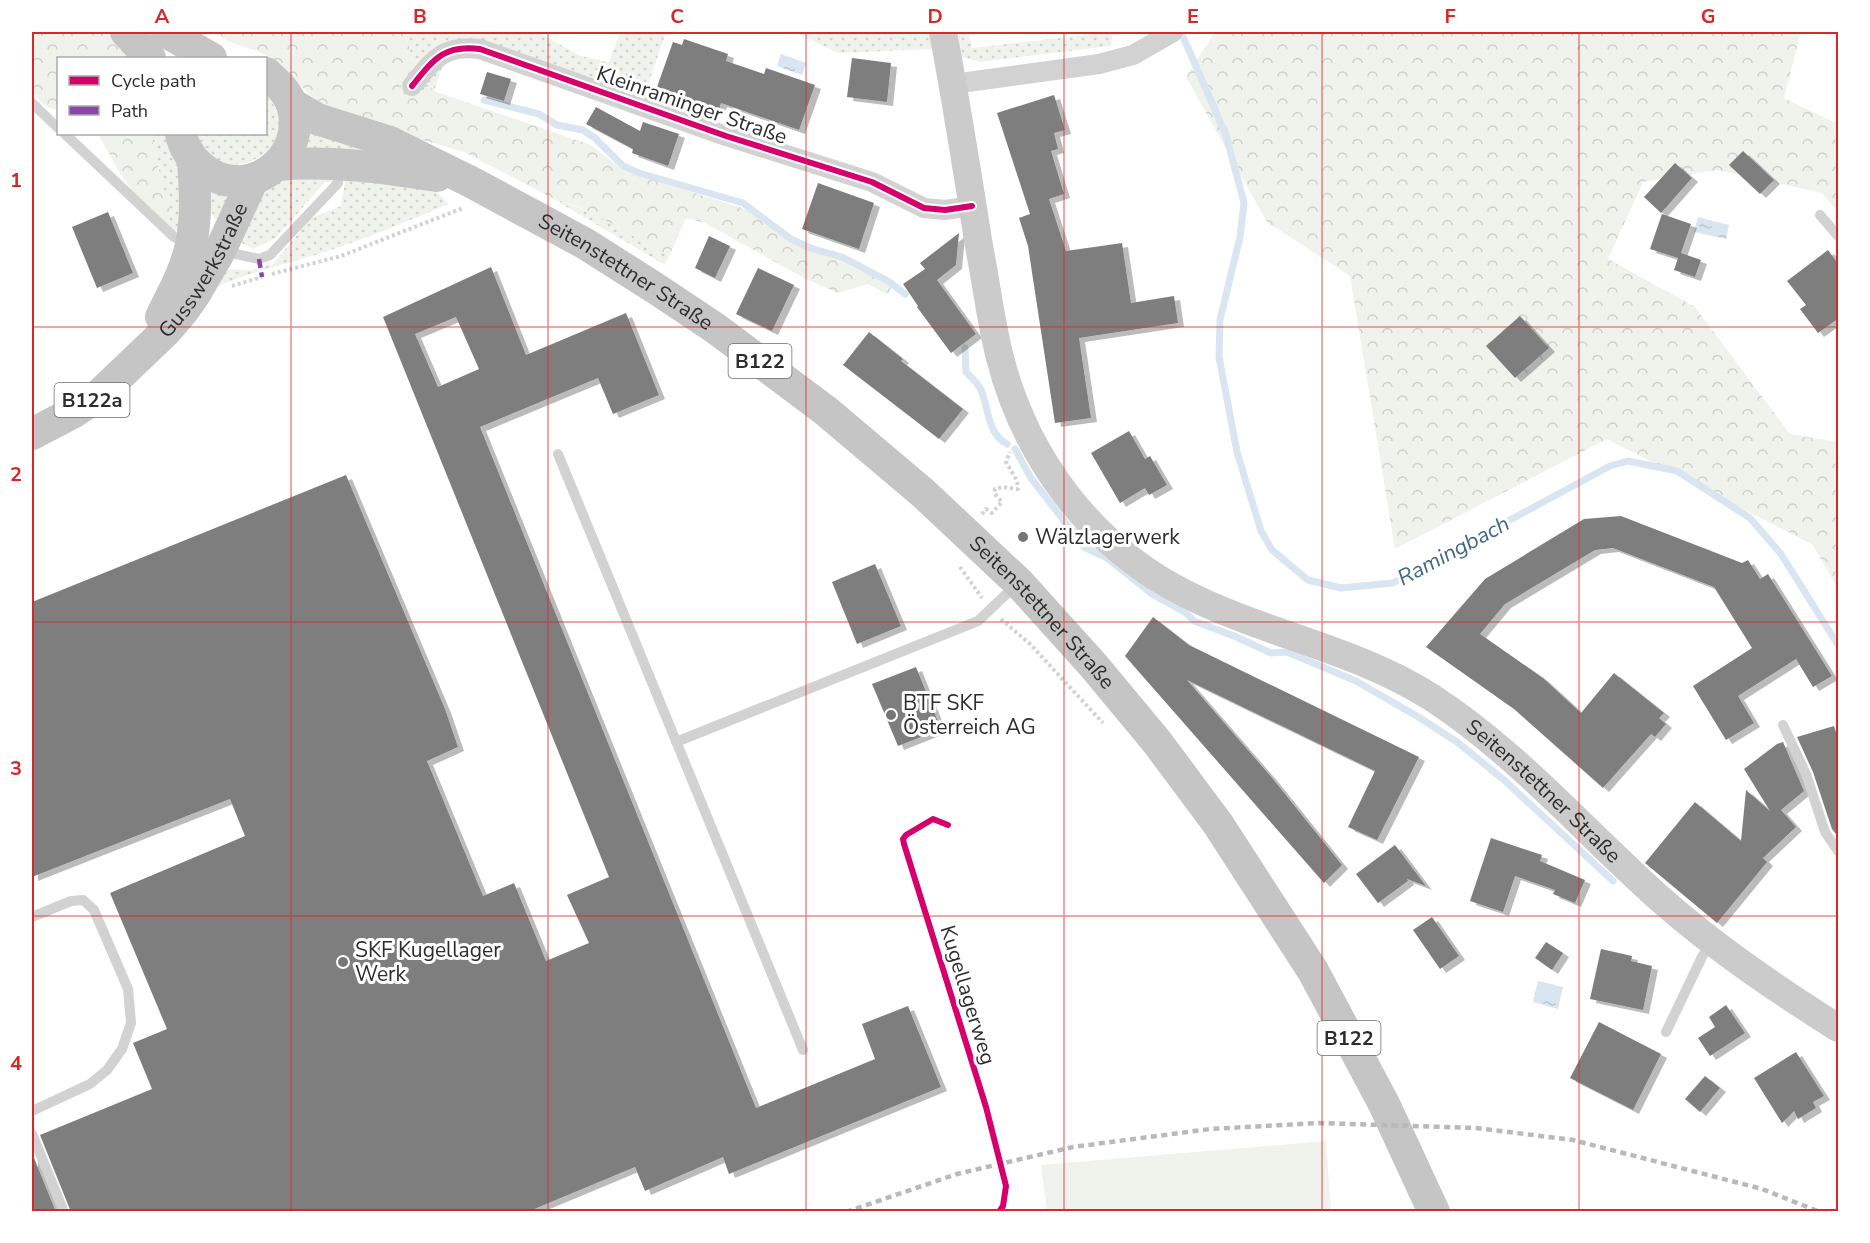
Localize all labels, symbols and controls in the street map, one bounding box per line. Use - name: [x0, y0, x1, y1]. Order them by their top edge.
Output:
- text: A: [155, 3, 170, 30]
- text: B: [413, 3, 427, 30]
- text: C: [670, 3, 684, 30]
- text: D: [927, 3, 943, 30]
- text: E: [1187, 3, 1199, 30]
- text: F: [1444, 3, 1456, 30]
- text: G: [1701, 3, 1715, 30]
- legend: [57, 57, 267, 135]
- street label: Kleinraminger Straße: [593, 59, 791, 151]
- text: Cycle path: [111, 69, 196, 93]
- text: Path: [111, 99, 148, 123]
- text: 1: [10, 167, 22, 194]
- street label: Gusswerkstraße: [152, 198, 254, 344]
- street label: Seitenstettner Straße: [533, 207, 719, 337]
- road number: B122: [728, 344, 792, 378]
- road number: B122a: [54, 383, 130, 417]
- text: 2: [10, 461, 22, 488]
- water label: Ramingbach: [1392, 509, 1515, 593]
- place label: Wälzlagerwerk: [1035, 523, 1180, 551]
- street label: Seitenstettner Straße: [963, 529, 1121, 695]
- marker: Wälzlagerwerk: [1016, 530, 1030, 544]
- place label: BTF SKF Österreich AG: [903, 689, 1036, 741]
- marker: BTF SKF Österreich AG: [884, 708, 898, 722]
- street label: Seitenstettner Straße: [1460, 713, 1627, 869]
- text: 3: [10, 755, 22, 782]
- street label: Kugellagerweg: [934, 922, 1002, 1068]
- place label: SKF Kugellager Werk: [355, 936, 501, 988]
- marker: SKF Kugellager Werk: [336, 955, 350, 969]
- road number: B122: [1318, 1021, 1380, 1055]
- text: 4: [10, 1050, 22, 1077]

